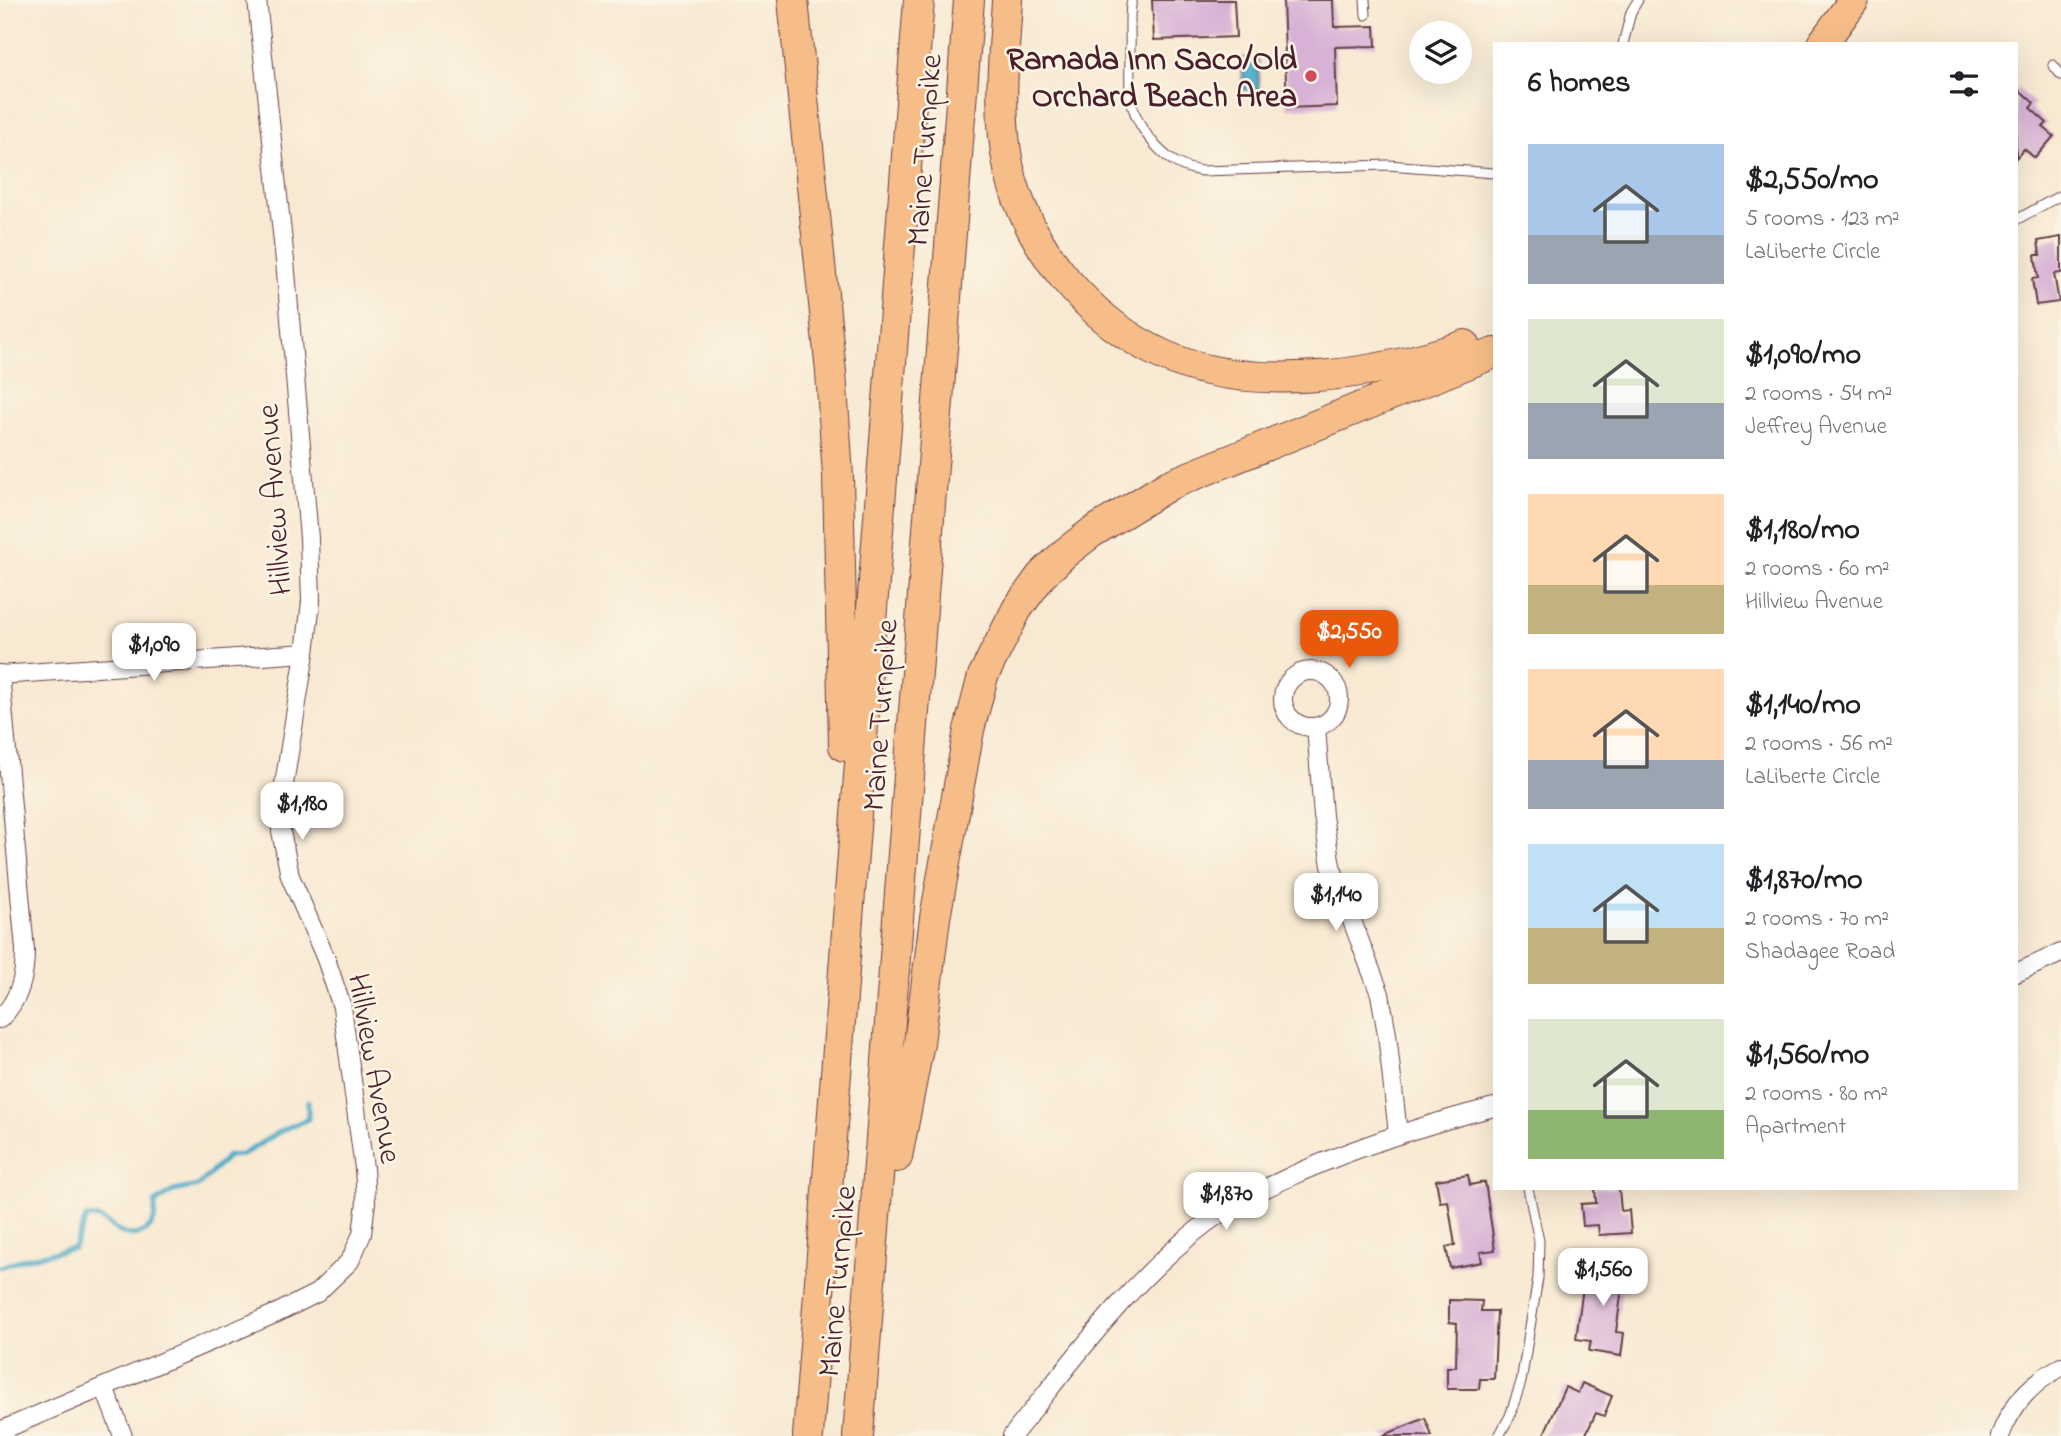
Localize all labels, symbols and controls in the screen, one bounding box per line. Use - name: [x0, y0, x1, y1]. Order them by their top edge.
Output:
- map controls: [1409, 21, 1472, 84]
- button: layers: [1409, 21, 1472, 84]
- place label: Ramada Inn Saco/Old Orchard Beach Area: [1007, 38, 1297, 122]
- street label: Maine Turnpike: [896, 52, 957, 248]
- text: 6 homes: [1528, 62, 1631, 106]
- icon: filters: [1945, 65, 1983, 103]
- marker: Ramada Inn Saco/Old Orchard Beach Area: [1303, 68, 1319, 84]
- text: $2,550/mo: [1745, 159, 1879, 203]
- icon: home: [1584, 172, 1668, 256]
- text: 5 rooms · 123 m²: [1745, 203, 1900, 236]
- text: LaLiberte Circle: [1745, 236, 1880, 269]
- text: $1,090/mo: [1745, 334, 1861, 378]
- icon: home: [1584, 347, 1668, 431]
- text: 2 rooms · 54 m²: [1745, 378, 1892, 411]
- street label: Hillview Avenue: [246, 402, 307, 597]
- text: Jeffrey Avenue: [1745, 411, 1887, 444]
- text: $1,180/mo: [1745, 509, 1860, 553]
- icon: home: [1584, 522, 1668, 606]
- text: 2 rooms · 60 m²: [1745, 553, 1890, 586]
- text: Hillview Avenue: [1745, 586, 1883, 619]
- pin: $2,550: [1292, 610, 1406, 670]
- text: $2,550: [1316, 616, 1382, 649]
- street label: Maine Turnpike: [852, 617, 913, 813]
- pin: $1,090: [97, 624, 211, 683]
- text: $1,090: [128, 629, 180, 662]
- text: $1,140/mo: [1745, 684, 1861, 728]
- icon: home: [1584, 697, 1668, 781]
- text: 2 rooms · 56 m²: [1745, 728, 1893, 761]
- text: LaLiberte Circle: [1745, 761, 1880, 794]
- pin: $1,180: [245, 782, 359, 842]
- text: $1,180: [276, 788, 328, 821]
- text: $1,870/mo: [1745, 859, 1863, 903]
- icon: home: [1584, 872, 1668, 956]
- pin: $1,140: [1279, 874, 1393, 933]
- text: $1,140: [1310, 879, 1362, 912]
- text: 2 rooms · 70 m²: [1745, 903, 1889, 936]
- text: Shadagee Road: [1745, 936, 1895, 969]
- street label: Hillview Avenue: [333, 970, 413, 1168]
- text: $1,560/mo: [1745, 1034, 1869, 1078]
- icon: home: [1584, 1047, 1668, 1131]
- text: 2 rooms · 80 m²: [1745, 1078, 1888, 1111]
- text: Apartment: [1745, 1111, 1846, 1144]
- pin: $1,870: [1169, 1172, 1283, 1232]
- text: $1,870: [1199, 1178, 1253, 1211]
- street label: Maine Turnpike: [808, 1183, 871, 1379]
- pin: $1,560: [1546, 1248, 1660, 1308]
- text: $1,560: [1574, 1254, 1632, 1287]

